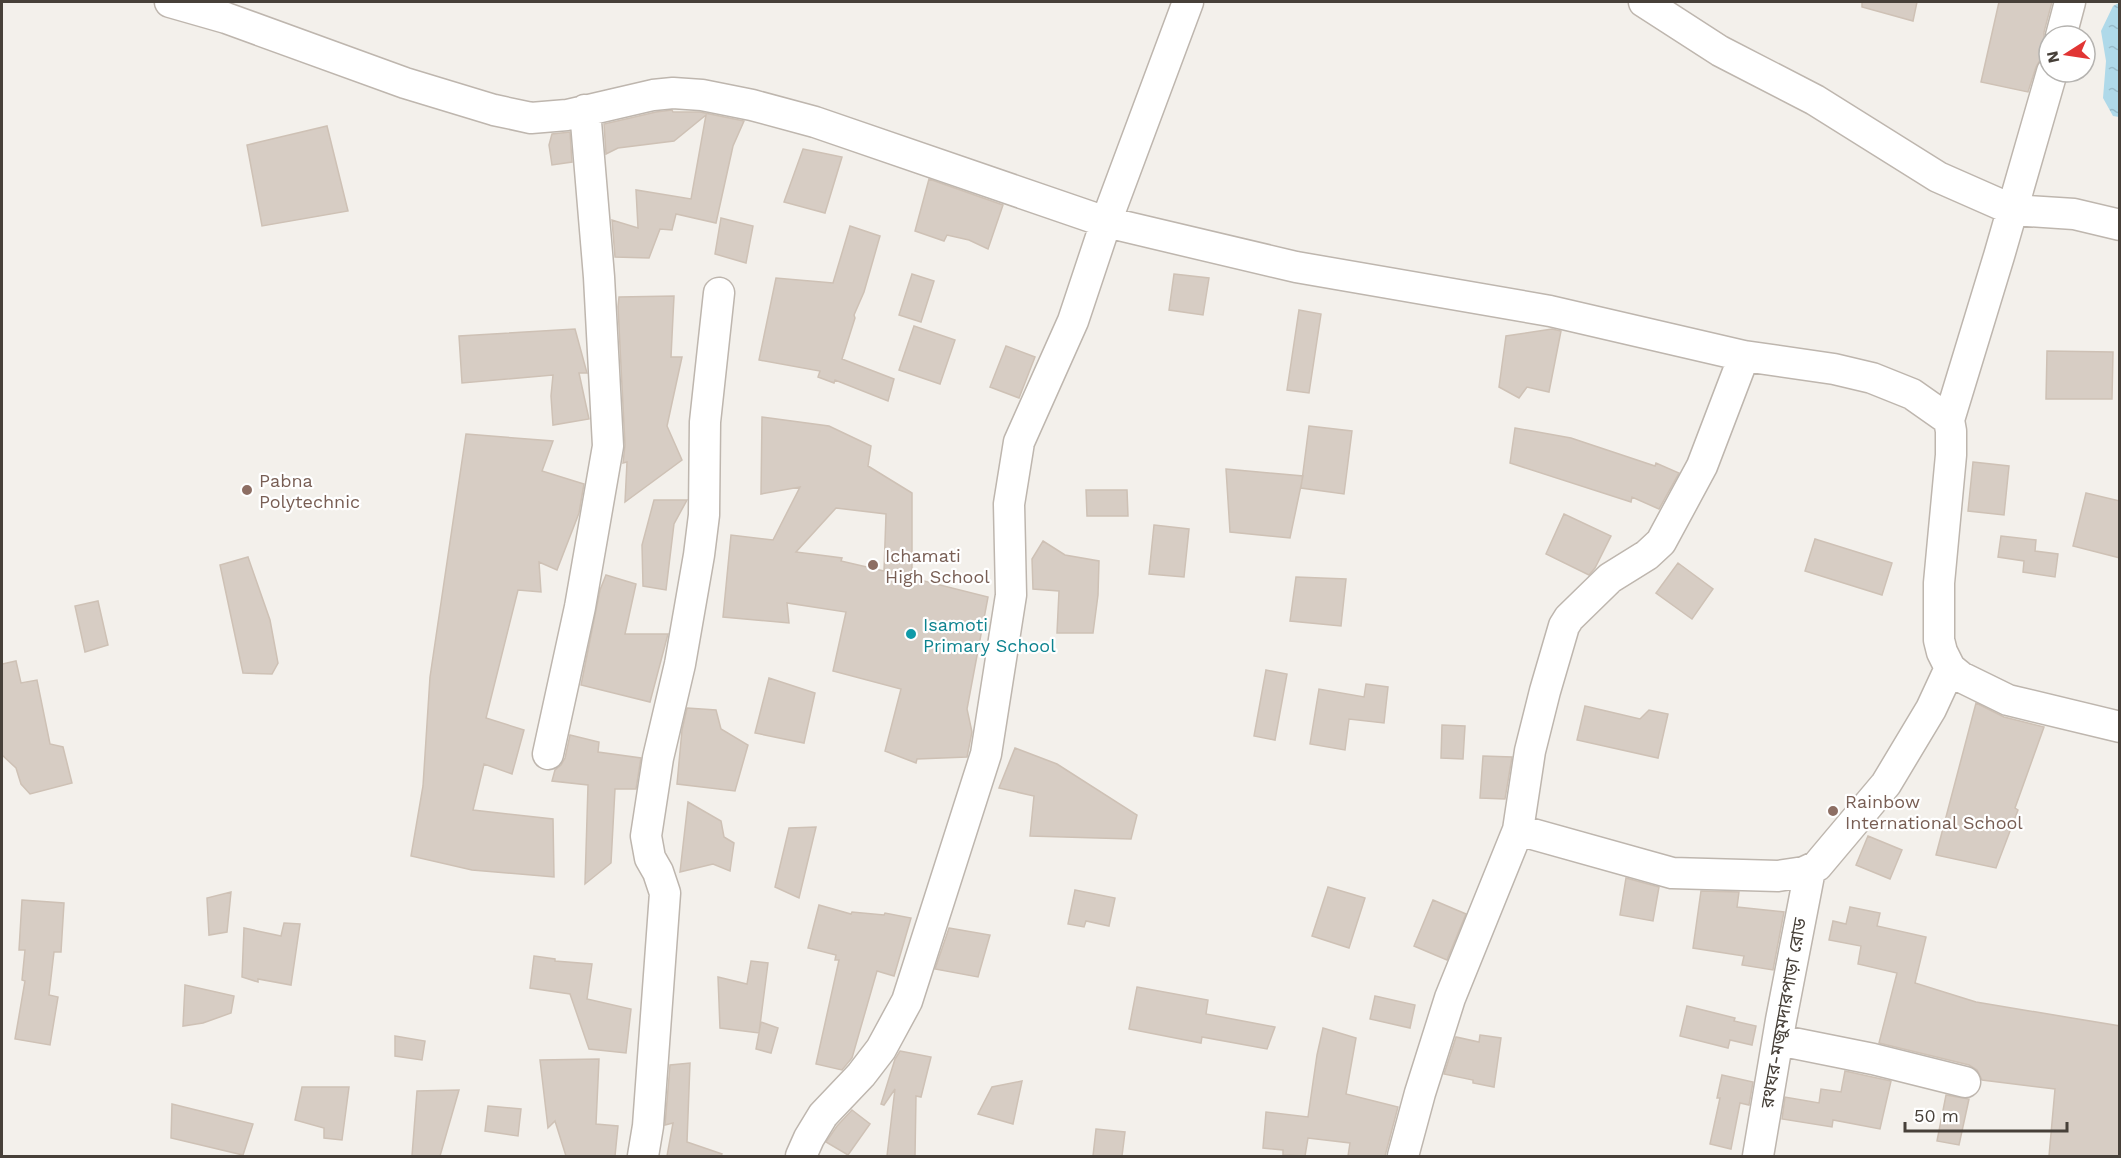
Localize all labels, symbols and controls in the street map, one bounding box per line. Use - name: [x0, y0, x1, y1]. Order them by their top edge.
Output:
- north arrow: [2037, 24, 2097, 84]
- text: N: [2042, 49, 2063, 65]
- place label: Pabna Polytechnic: [259, 470, 360, 512]
- marker: Pabna Polytechnic: [240, 483, 254, 497]
- place label: Ichamati High School: [885, 545, 990, 587]
- marker: Ichamati High School: [866, 558, 880, 572]
- place label: Isamoti Primary School: [923, 614, 1056, 656]
- marker: Isamoti Primary School: [904, 627, 918, 641]
- place label: Rainbow International School: [1845, 791, 2023, 833]
- marker: Rainbow International School: [1826, 804, 1840, 818]
- street label: রথঘর-মজুমদারপাড়া রোড: [1756, 916, 1810, 1111]
- scale bar: [1905, 1095, 2067, 1133]
- text: 50 m: [1914, 1105, 1959, 1126]

